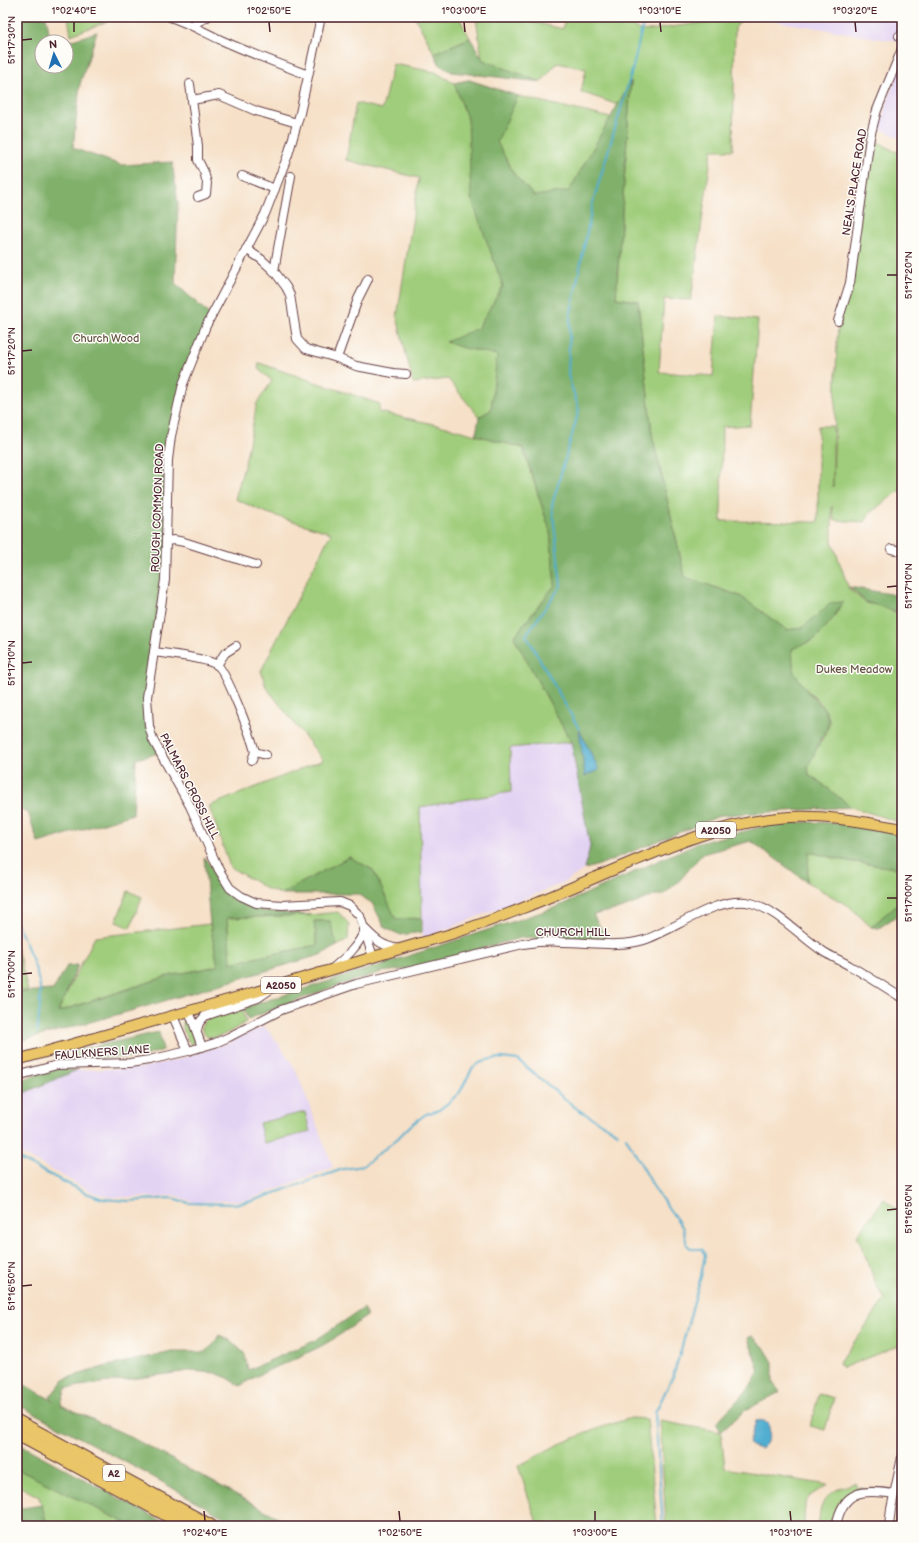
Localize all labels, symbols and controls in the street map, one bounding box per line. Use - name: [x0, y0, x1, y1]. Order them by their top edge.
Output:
- text: 1°02'40"E: [52, 5, 97, 17]
- text: 1°02'50"E: [247, 5, 292, 17]
- text: 1°03'00"E: [442, 5, 487, 17]
- text: 1°03'10"E: [639, 5, 682, 17]
- text: 1°03'20"E: [833, 5, 878, 17]
- text: 51°17'30"N: [6, 16, 18, 64]
- north arrow: [34, 34, 74, 74]
- text: N: [48, 38, 58, 51]
- street label: NEAL'S PLACE ROAD: [840, 128, 869, 236]
- text: 51°17'20"N: [903, 251, 915, 299]
- text: 51°17'20"N: [6, 327, 18, 375]
- park label: Church Wood: [73, 332, 139, 345]
- street label: ROUGH COMMON ROAD: [149, 443, 166, 573]
- text: 51°17'10"N: [903, 563, 915, 609]
- text: 51°17'10"N: [6, 640, 18, 686]
- park label: Dukes Meadow: [816, 663, 893, 676]
- street label: PALMARS CROSS HILL: [157, 731, 222, 842]
- road number: A2050: [696, 822, 736, 838]
- text: 51°17'00"N: [903, 874, 915, 922]
- street label: CHURCH HILL: [536, 926, 611, 939]
- text: 51°17'00"N: [6, 950, 18, 998]
- road number: A2050: [261, 977, 301, 993]
- street label: FAULKNERS LANE: [54, 1043, 150, 1062]
- text: 51°16'50"N: [903, 1184, 915, 1234]
- text: 51°16'50"N: [6, 1261, 18, 1311]
- road number: A2: [103, 1465, 125, 1481]
- text: 1°02'40"E: [183, 1527, 228, 1539]
- text: 1°02'50"E: [378, 1527, 423, 1539]
- text: 1°03'00"E: [573, 1527, 618, 1539]
- text: 1°03'10"E: [770, 1527, 813, 1539]

